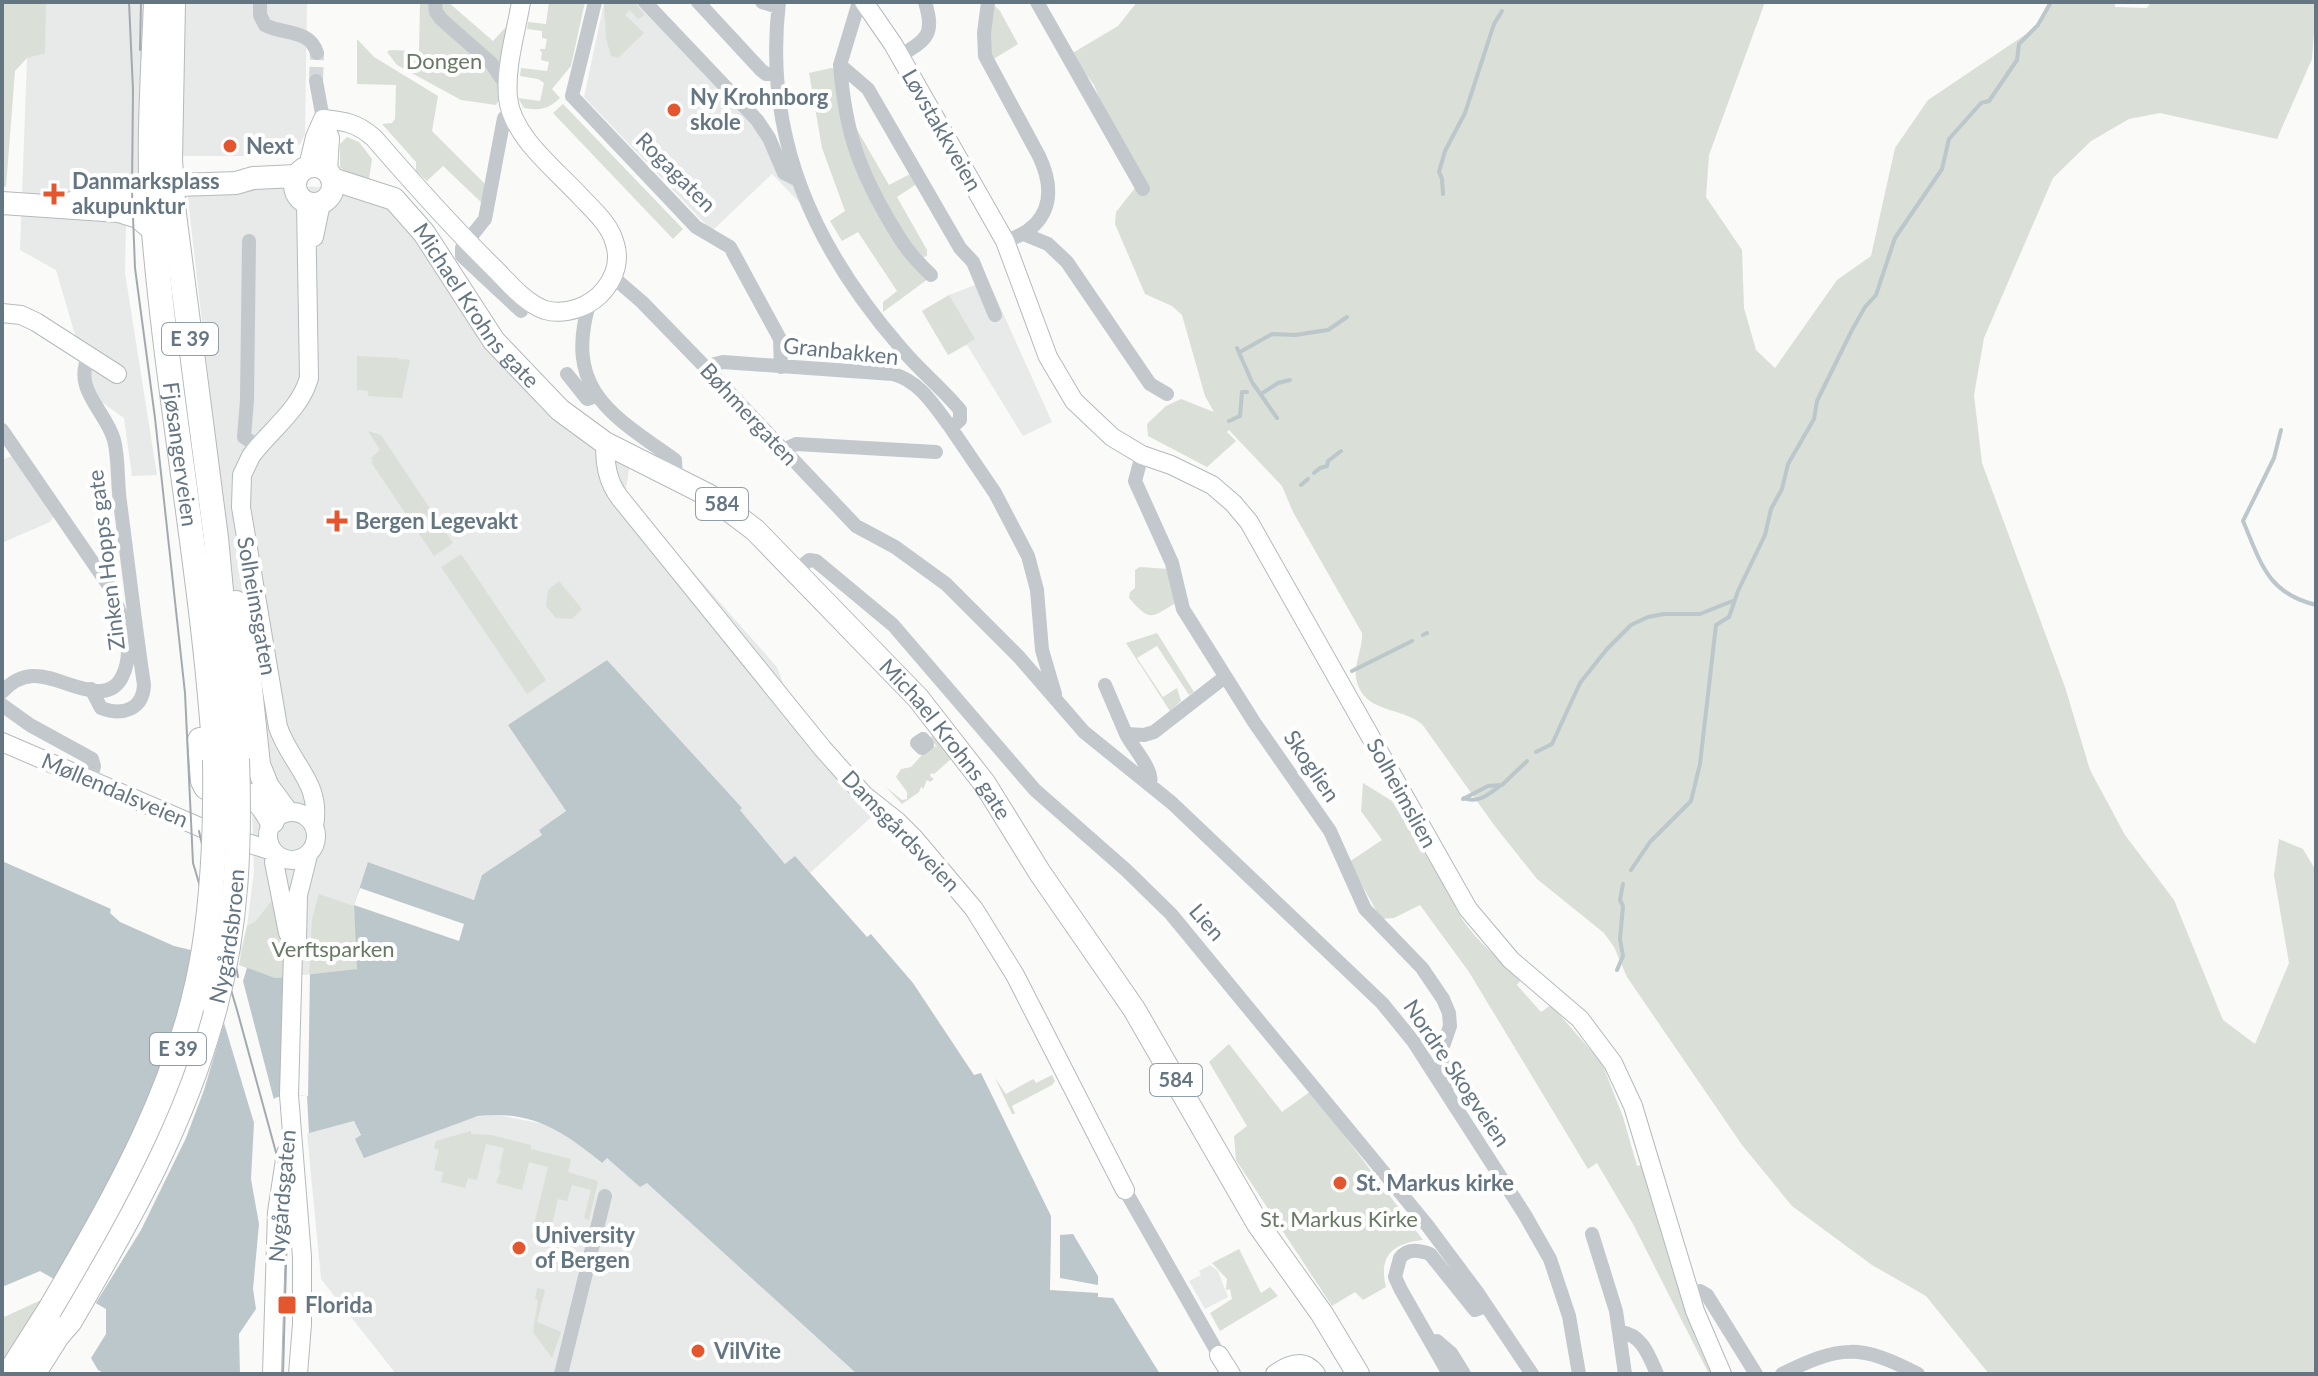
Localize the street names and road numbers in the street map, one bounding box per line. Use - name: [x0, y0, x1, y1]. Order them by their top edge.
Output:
- street label: Løvstakkveien: [897, 64, 988, 196]
- street label: Rogagaten: [631, 126, 722, 217]
- street label: Michael Krohns gate: [408, 217, 545, 393]
- road number: E 39: [162, 323, 218, 355]
- street label: Granbakken: [782, 331, 900, 370]
- street label: Bøhmergaten: [695, 357, 804, 470]
- street label: Fjøsangerveien: [158, 380, 204, 528]
- street label: Zinken Hopps gate: [81, 468, 130, 652]
- road number: 584: [696, 488, 748, 520]
- street label: Solheimsgaten: [232, 535, 283, 677]
- street label: Michael Krohns gate: [874, 653, 1018, 824]
- street label: Skoglien: [1279, 725, 1346, 807]
- street label: Solheimslien: [1361, 733, 1444, 852]
- street label: Møllendalsveien: [38, 747, 192, 833]
- street label: Damsgårdsveien: [837, 764, 966, 897]
- street label: Nygårdsbroen: [203, 868, 249, 1006]
- street label: Lien: [1184, 898, 1231, 946]
- street label: Nordre Skogveien: [1398, 994, 1517, 1151]
- road number: E 39: [150, 1033, 206, 1065]
- road number: 584: [1150, 1064, 1202, 1096]
- street label: Nygårdsgaten: [262, 1128, 301, 1264]

